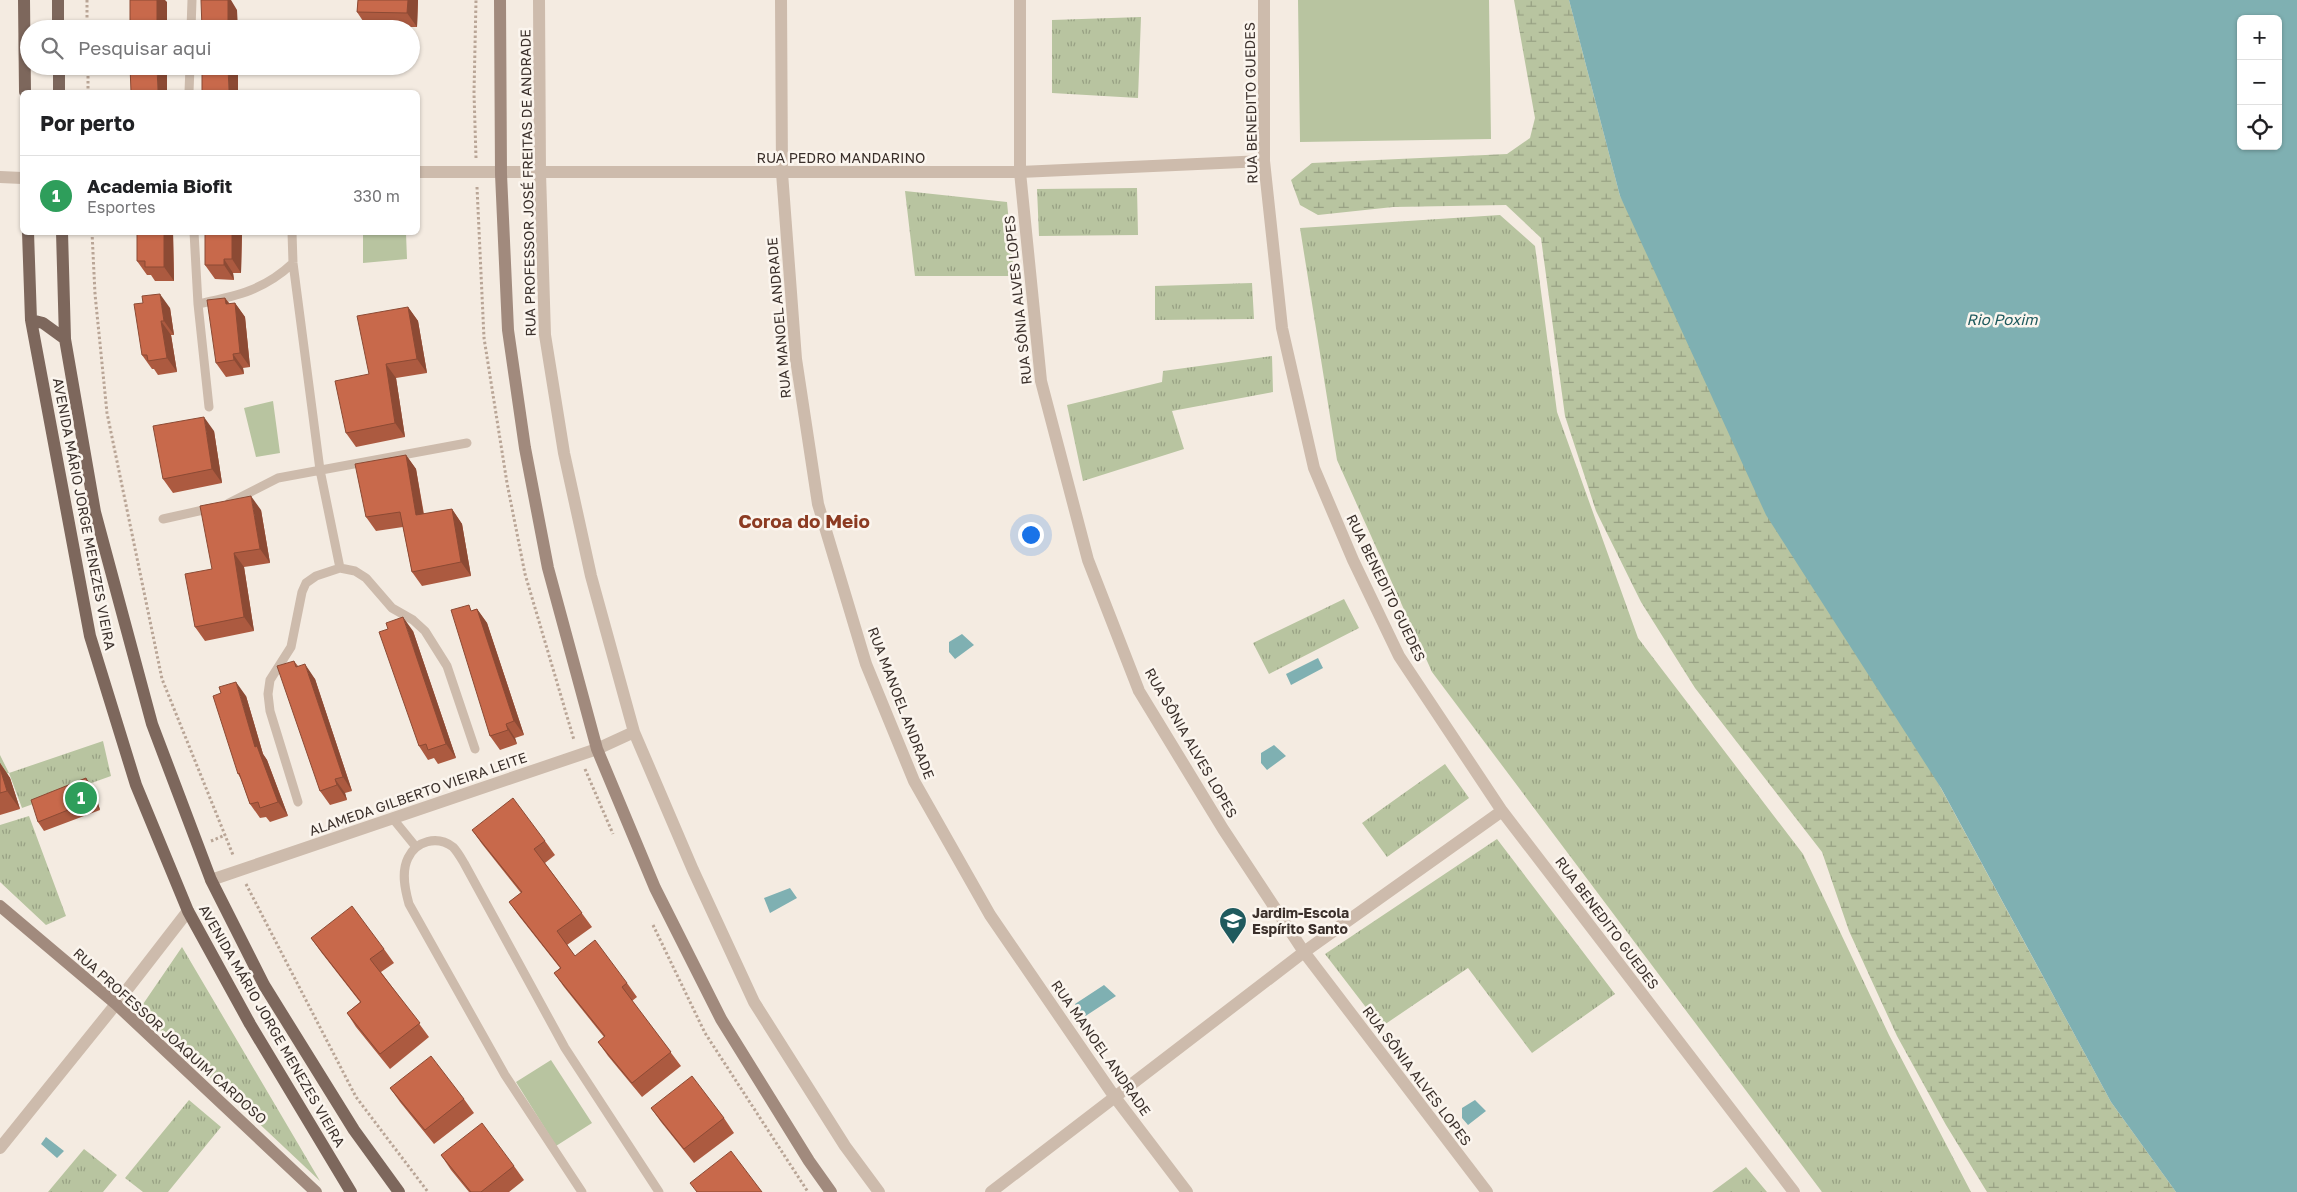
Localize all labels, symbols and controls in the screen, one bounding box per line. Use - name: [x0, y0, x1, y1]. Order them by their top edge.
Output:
- map controls: [2237, 15, 2282, 150]
- button: +: [2237, 15, 2282, 60]
- search box: [20, 20, 420, 75]
- street label: RUA BENEDITO GUEDES: [1241, 22, 1260, 184]
- street label: RUA PROFESSOR JOSÉ FREITAS DE ANDRADE: [516, 29, 539, 337]
- icon: search: [38, 34, 66, 62]
- text: Pesquisar aqui: [78, 36, 212, 59]
- button: −: [2237, 60, 2282, 105]
- button: locate: [2237, 105, 2282, 150]
- text: Por perto: [40, 110, 135, 136]
- street label: RUA PEDRO MANDARINO: [757, 149, 925, 166]
- text: Academia Biofit: [87, 174, 232, 197]
- text: 1: [52, 186, 60, 206]
- text: 330 m: [353, 186, 400, 206]
- text: Esportes: [87, 197, 155, 217]
- street label: RUA SÔNIA ALVES LOPES: [1000, 215, 1035, 386]
- street label: RUA MANOEL ANDRADE: [763, 237, 794, 399]
- water label: Rio Poxim: [1967, 310, 2038, 328]
- street label: AVENIDA MÁRIO JORGE MENEZES VIEIRA: [50, 376, 119, 652]
- district label: Coroa do Meio: [738, 509, 870, 532]
- street label: RUA BENEDITO GUEDES: [1343, 511, 1430, 664]
- your location: [1018, 522, 1044, 548]
- street label: RUA MANOEL ANDRADE: [865, 624, 938, 781]
- street label: RUA SÔNIA ALVES LOPES: [1142, 665, 1241, 821]
- street label: ALAMEDA GILBERTO VIEIRA LEITE: [307, 748, 529, 839]
- pin: 1: [65, 779, 97, 817]
- street label: RUA BENEDITO GUEDES: [1552, 853, 1663, 992]
- street label: AVENIDA MÁRIO JORGE MENEZES VIEIRA: [196, 902, 349, 1150]
- place label: Jardim-Escola Espírito Santo: [1252, 904, 1349, 937]
- school or university icon: Jardim-Escola Espírito Santo: [1218, 906, 1248, 945]
- street label: RUA PROFESSOR JOAQUIM CARDOSO: [70, 944, 271, 1127]
- street label: RUA MANOEL ANDRADE: [1048, 977, 1155, 1119]
- street label: RUA SÔNIA ALVES LOPES: [1359, 1003, 1475, 1149]

